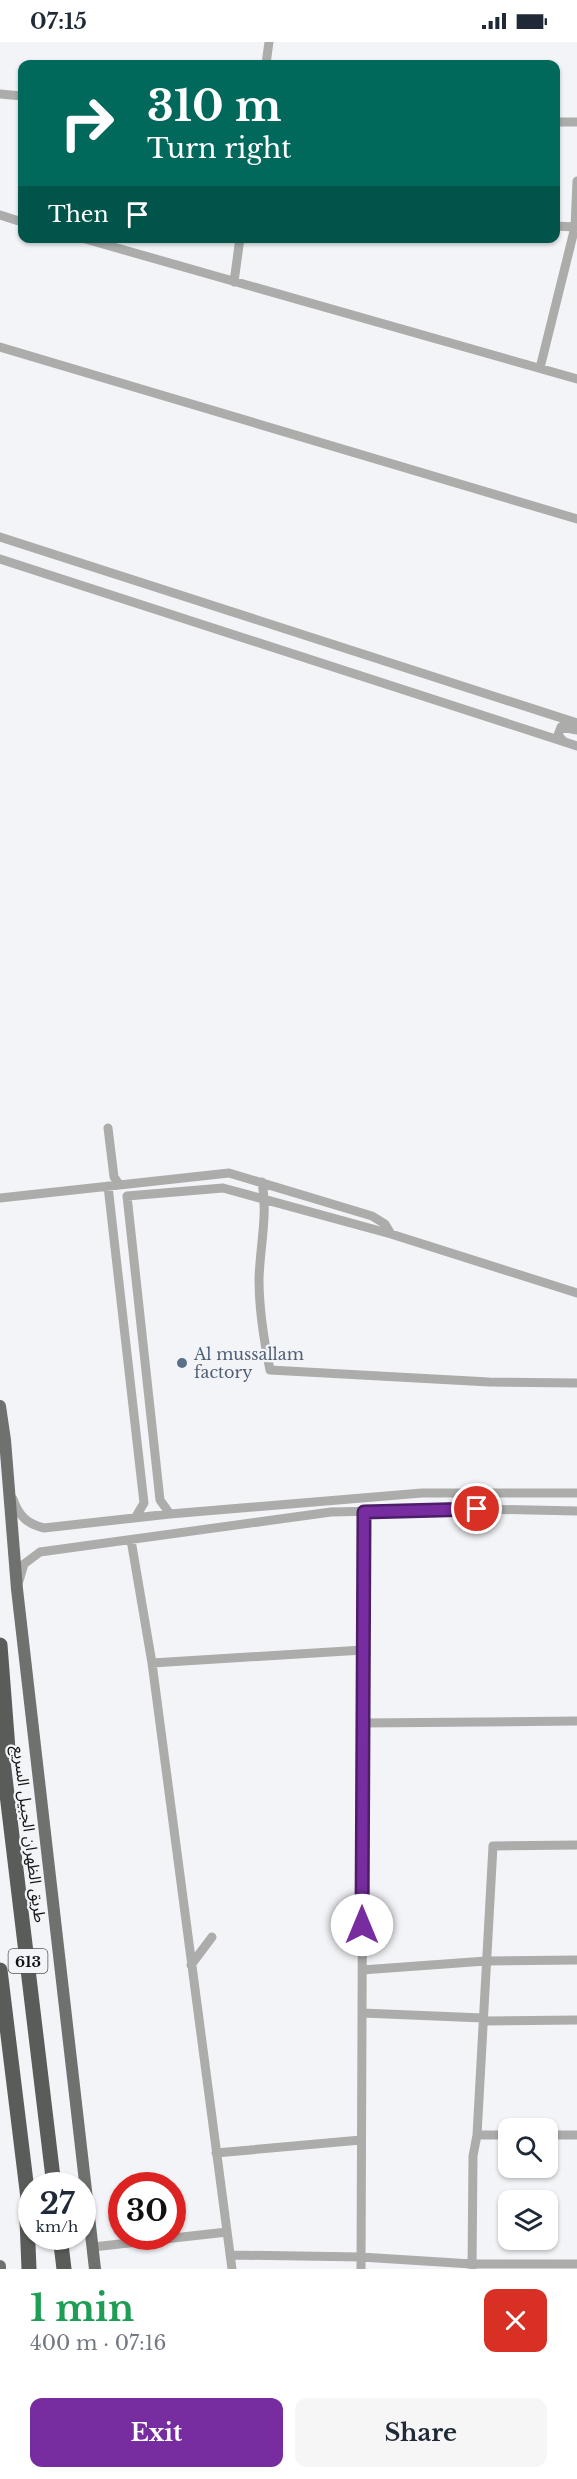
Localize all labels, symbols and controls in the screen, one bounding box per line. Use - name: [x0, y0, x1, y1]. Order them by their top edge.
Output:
- text: 07:15: [30, 8, 87, 35]
- text: 310 m: [147, 80, 281, 132]
- icon: right: [48, 84, 126, 162]
- text: Turn right: [147, 132, 291, 165]
- icon: arrive: [121, 198, 154, 231]
- text: Then: [48, 201, 109, 228]
- place label: Al mussallam factory: [193, 1344, 304, 1382]
- marker: Al mussallam factory: [175, 1356, 189, 1370]
- pin: [451, 1483, 502, 1534]
- icon: arrive: [460, 1492, 493, 1525]
- street label: طريق الظهران الجبيل السريع: [6, 1744, 51, 1924]
- position arrow: [330, 1893, 394, 1957]
- road number: 613: [9, 1949, 48, 1973]
- map controls: [498, 2118, 558, 2250]
- button: search: [498, 2118, 558, 2178]
- speed limit sign: 30: [108, 2172, 186, 2250]
- text: 27: [39, 2185, 75, 2222]
- button: layers: [498, 2190, 558, 2250]
- text: km/h: [36, 2217, 78, 2236]
- text: 1 min: [30, 2286, 134, 2331]
- button: close: [484, 2289, 547, 2352]
- text: 400 m · 07:16: [30, 2331, 166, 2355]
- button: Exit: [30, 2398, 283, 2467]
- button: Share: [295, 2398, 547, 2467]

